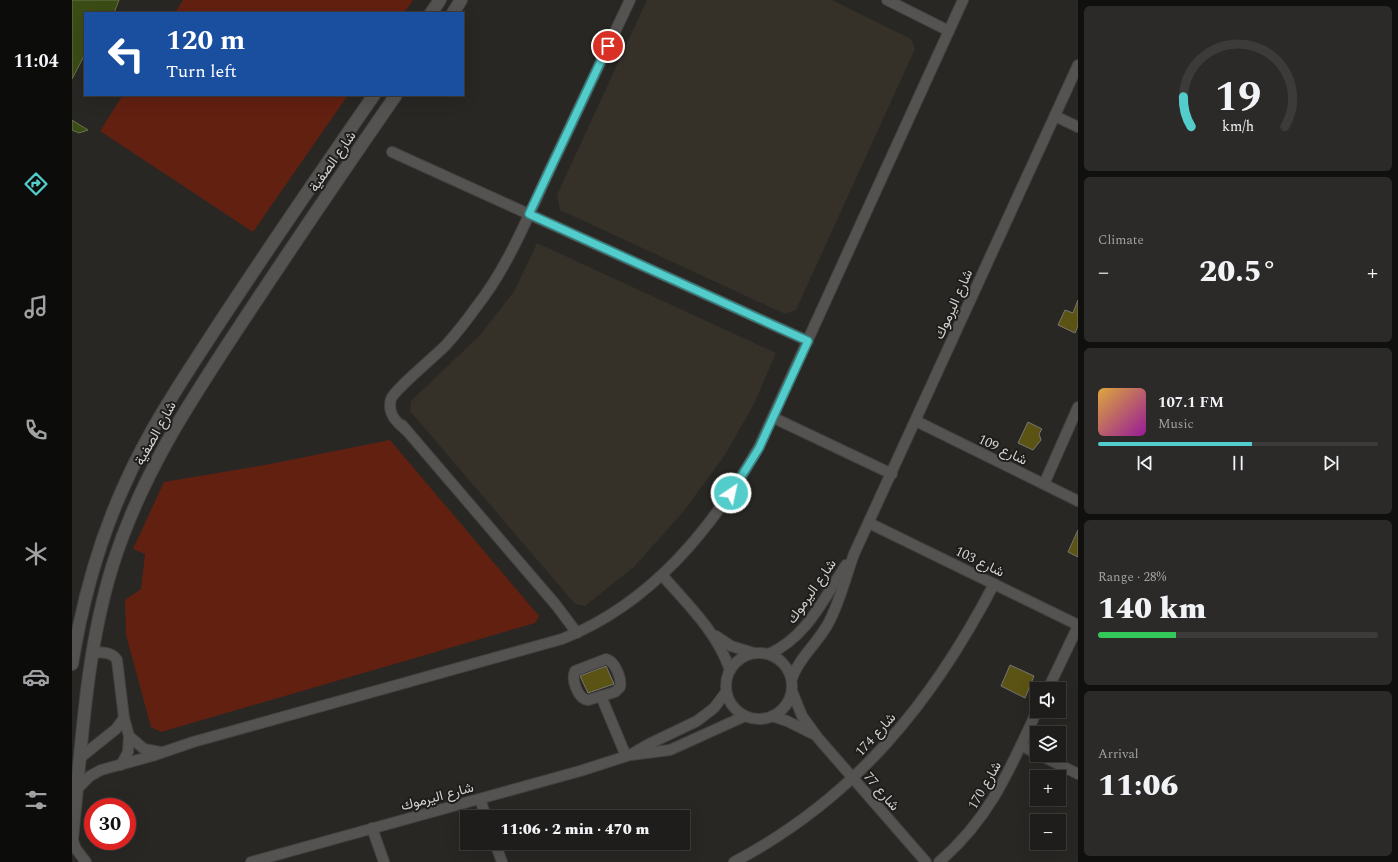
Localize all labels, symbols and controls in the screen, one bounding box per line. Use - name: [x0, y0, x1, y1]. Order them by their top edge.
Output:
- text: 120 m: [166, 19, 245, 62]
- icon: left: [100, 28, 152, 80]
- pin: [591, 29, 625, 63]
- icon: arrive: [597, 35, 619, 57]
- text: 11:04: [13, 48, 59, 75]
- text: Turn left: [166, 58, 237, 85]
- text: 19: [1215, 65, 1261, 128]
- text: km/h: [1222, 115, 1254, 137]
- street label: شارع الصفية: [304, 126, 361, 196]
- icon: directions: [22, 170, 50, 198]
- text: Climate: [1098, 230, 1144, 250]
- text: 20.5°: [1199, 249, 1277, 295]
- text: −: [1098, 256, 1109, 289]
- text: +: [1367, 256, 1378, 289]
- street label: شارع اليرموك: [929, 266, 978, 343]
- icon: music: [22, 293, 50, 321]
- text: 107.1 FM: [1158, 391, 1224, 414]
- street label: شارع الصفية: [129, 397, 182, 469]
- text: Music: [1158, 414, 1194, 434]
- icon: phone: [22, 416, 50, 444]
- street label: شارع 109: [975, 428, 1031, 470]
- icon: previous: [1134, 452, 1156, 474]
- icon: pause: [1227, 452, 1249, 474]
- icon: next: [1320, 452, 1342, 474]
- position arrow: [710, 472, 752, 514]
- icon: climate: [22, 540, 50, 568]
- street label: شارع 103: [952, 540, 1008, 582]
- street label: شارع اليرموك: [781, 555, 841, 628]
- text: Range · 28%: [1098, 567, 1166, 587]
- text: 140 km: [1098, 586, 1206, 632]
- icon: car: [22, 663, 50, 691]
- map controls: [1030, 682, 1066, 850]
- button: sound: [1030, 682, 1066, 718]
- street label: شارع 174: [850, 708, 901, 761]
- button: layers: [1030, 726, 1066, 762]
- text: Arrival: [1098, 744, 1139, 764]
- street label: شارع 170: [962, 757, 1007, 813]
- text: 11:06: [1098, 763, 1178, 809]
- street label: شارع 77: [859, 767, 905, 815]
- button: +: [1030, 770, 1066, 806]
- street label: شارع اليرموك: [398, 777, 476, 816]
- icon: filters: [22, 786, 50, 814]
- speed limit sign: 30: [84, 798, 136, 850]
- button: −: [1030, 814, 1066, 850]
- text: 11:06 · 2 min · 470 m: [501, 818, 649, 841]

